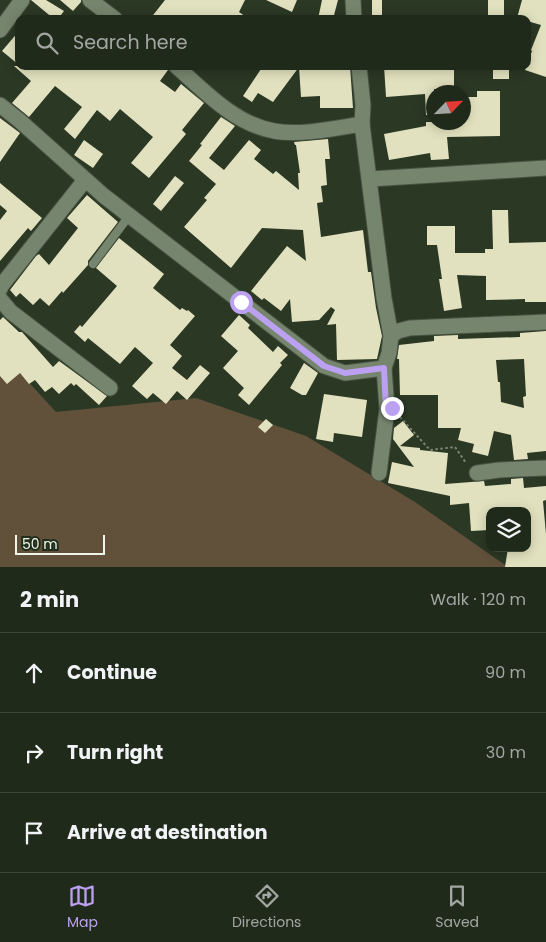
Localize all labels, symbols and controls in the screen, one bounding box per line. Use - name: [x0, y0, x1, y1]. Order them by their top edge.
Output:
- search box: [15, 15, 531, 70]
- icon: search: [33, 29, 61, 57]
- text: Search here: [73, 29, 187, 56]
- north arrow: [426, 85, 471, 130]
- route start: [230, 291, 253, 314]
- route end: [381, 397, 404, 420]
- map controls: [486, 507, 531, 552]
- button: layers: [486, 507, 531, 552]
- scale bar: [15, 532, 105, 555]
- text: 50 m: [22, 534, 58, 554]
- text: 2 min: [20, 585, 79, 614]
- text: Walk · 120 m: [430, 588, 526, 611]
- icon: ahead: [20, 659, 48, 687]
- text: Continue: [67, 659, 157, 686]
- text: 90 m: [485, 661, 526, 684]
- icon: right: [20, 739, 48, 767]
- text: Turn right: [67, 739, 163, 766]
- text: 30 m: [486, 741, 526, 764]
- icon: arrive: [20, 819, 48, 847]
- text: Arrive at destination: [67, 819, 268, 846]
- tab: Map: [67, 882, 98, 933]
- tab: Directions: [232, 882, 301, 933]
- tab: Saved: [435, 882, 479, 933]

